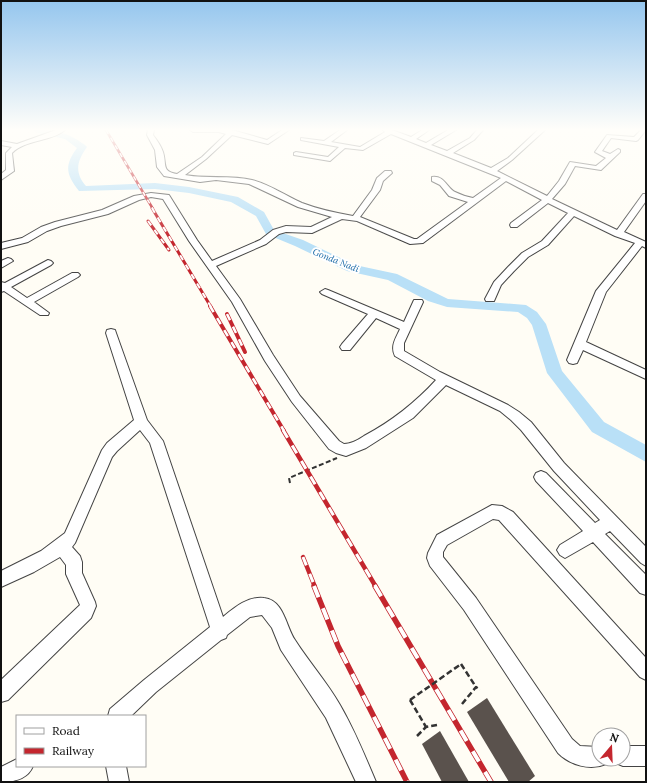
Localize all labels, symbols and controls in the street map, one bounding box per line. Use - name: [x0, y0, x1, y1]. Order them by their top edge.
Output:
- water label: Gonda Nadi: [311, 246, 361, 274]
- legend: [16, 715, 146, 767]
- text: Road: [52, 723, 80, 738]
- north arrow: [591, 727, 631, 767]
- text: N: [608, 730, 621, 746]
- text: Railway: [52, 743, 95, 758]

